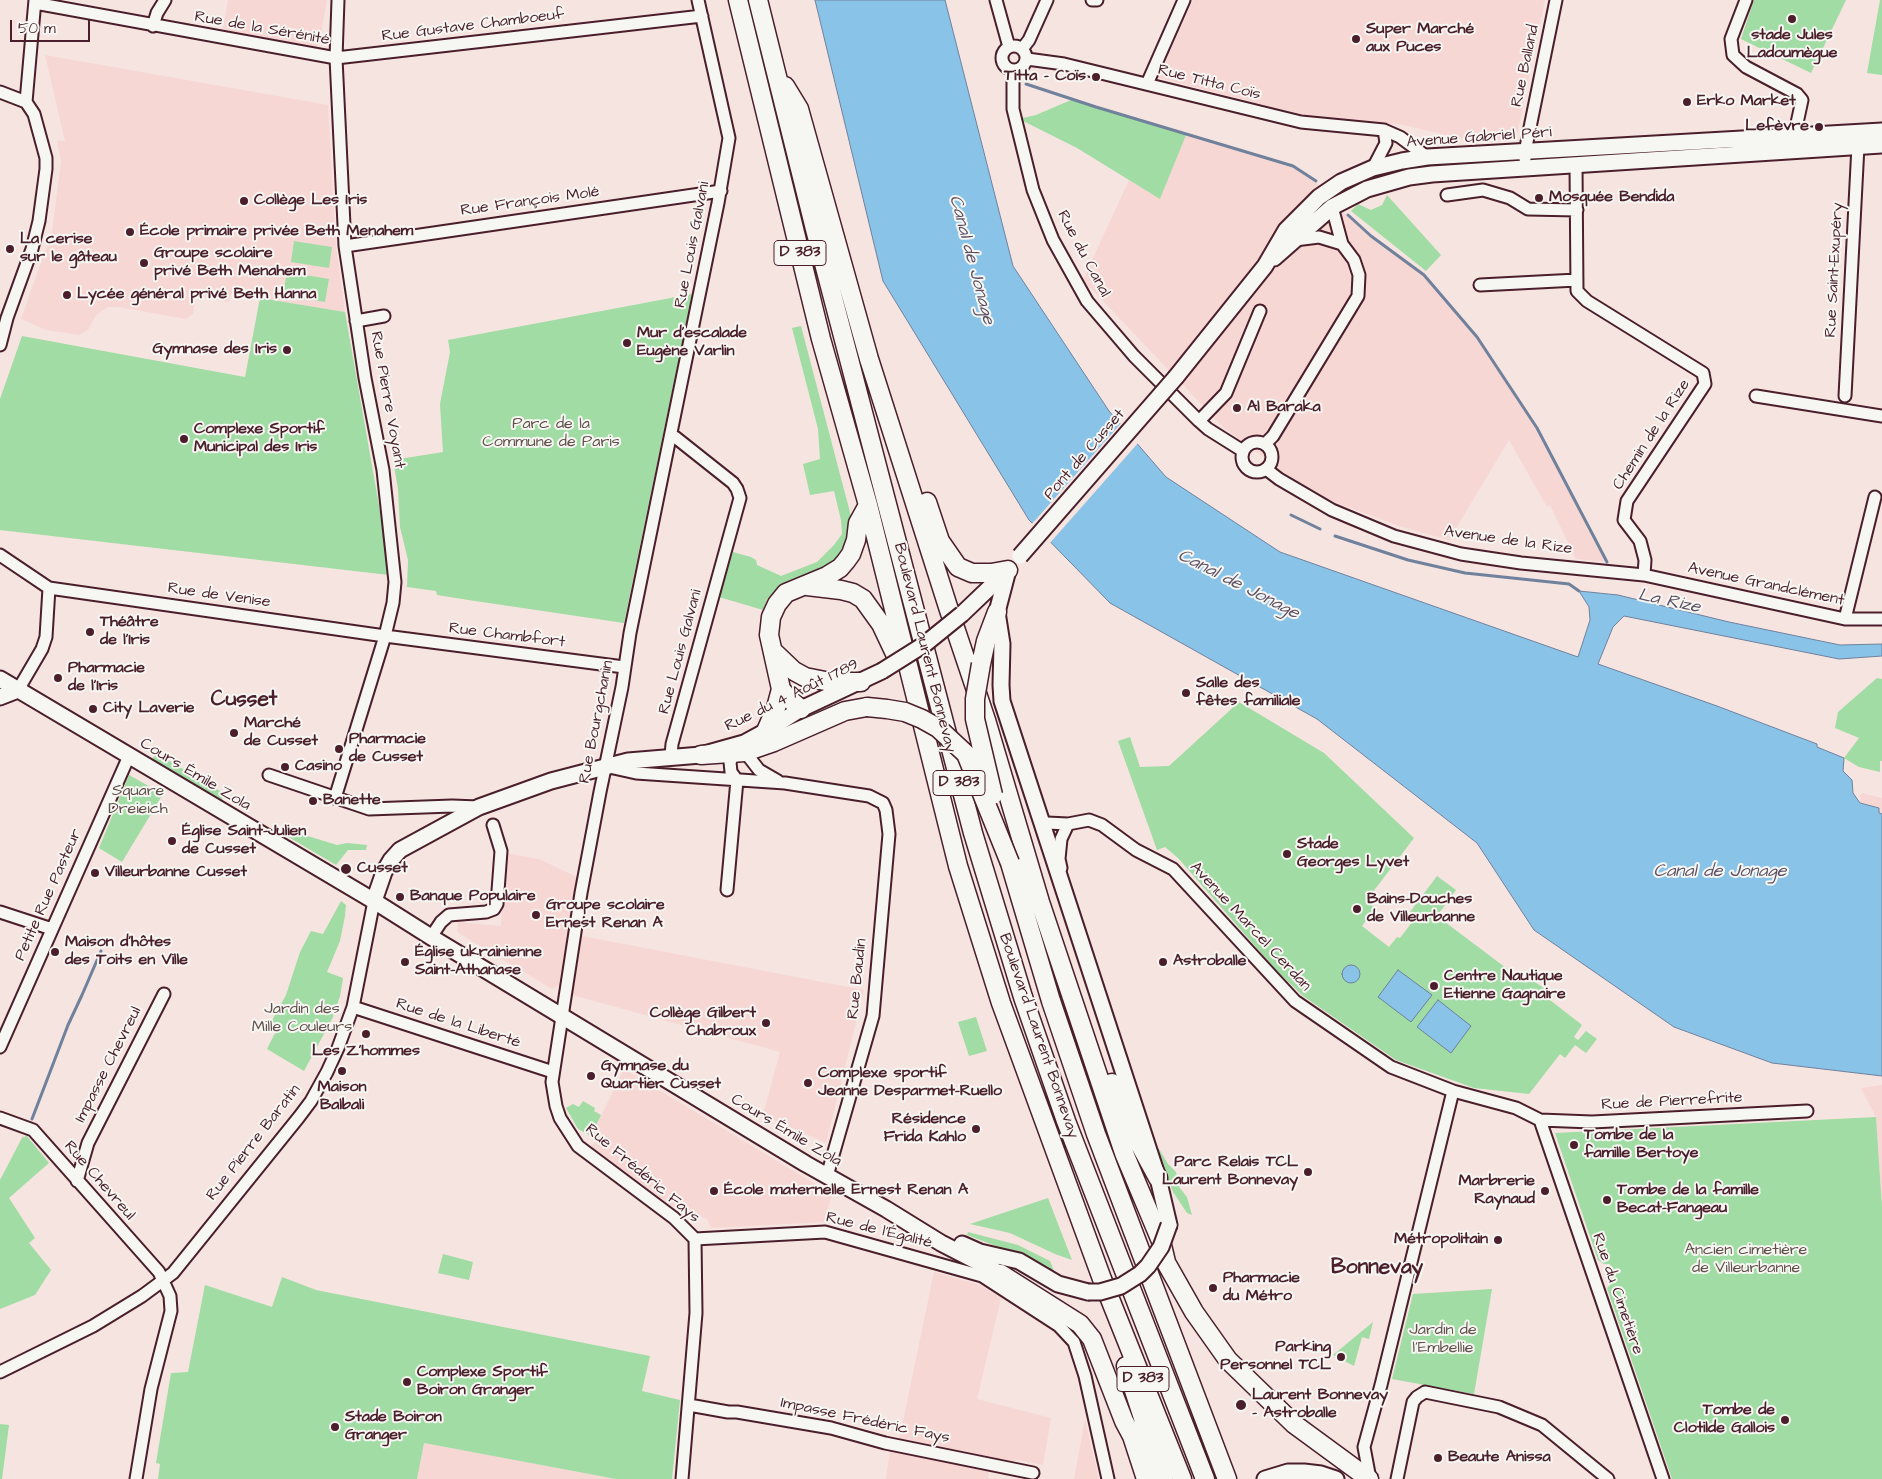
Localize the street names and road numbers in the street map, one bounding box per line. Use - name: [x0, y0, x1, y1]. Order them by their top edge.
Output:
- street label: Rue Gustave Chamboeuf: [381, 5, 565, 47]
- street label: Rue de la Sérénité: [193, 8, 331, 50]
- street label: Rue Balland: [1508, 23, 1544, 109]
- street label: Rue Titta Coïs: [1156, 61, 1262, 105]
- street label: Avenue Gabriel Péri: [1406, 123, 1552, 153]
- street label: Rue Louis Galvani: [671, 180, 715, 310]
- street label: Rue François Molé: [459, 183, 601, 221]
- street label: Rue Saint-Exupéry: [1822, 202, 1848, 338]
- street label: Rue du Canal: [1052, 207, 1114, 301]
- road number: D 383: [774, 240, 826, 266]
- street label: Rue Pierre Voyant: [365, 330, 409, 470]
- street label: Chemin de la Rize: [1609, 376, 1695, 494]
- street label: Pont de Cusset: [1040, 406, 1130, 504]
- street label: Avenue de la Rize: [1443, 523, 1573, 559]
- street label: Boulevard Laurent Bonnevay: [889, 541, 959, 755]
- street label: Avenue Grandclément: [1686, 559, 1846, 611]
- street label: Rue de Venise: [166, 579, 272, 613]
- street label: Rue Louis Galvani: [655, 588, 707, 716]
- street label: Rue Chambfort: [448, 619, 566, 653]
- street label: Rue du 4 Août 1789: [722, 655, 862, 737]
- street label: Rue Bourgchanin: [576, 659, 618, 785]
- street label: Cours Émile Zola: [136, 734, 254, 816]
- road number: D 383: [933, 770, 985, 796]
- street label: Petite Rue Pasteur: [11, 826, 87, 964]
- street label: Avenue Marcel Cerdan: [1185, 858, 1315, 996]
- street label: Boulevard Laurent Bonnevay: [994, 931, 1082, 1141]
- street label: Rue Baudin: [844, 938, 872, 1020]
- street label: Rue de la Liberté: [393, 995, 523, 1053]
- street label: Impasse Chevreul: [72, 1004, 146, 1126]
- street label: Rue Pierre Baratin: [203, 1081, 305, 1205]
- street label: Rue de Pierrefrite: [1601, 1089, 1743, 1115]
- street label: Cours Émile Zola: [727, 1090, 845, 1172]
- street label: Rue Frédéric Fays: [581, 1120, 703, 1228]
- street label: Rue Chevreul: [59, 1137, 139, 1225]
- street label: Rue de l'Égalité: [824, 1209, 934, 1253]
- street label: Rue du Cimetière: [1587, 1231, 1647, 1357]
- road number: D 383: [1117, 1366, 1169, 1392]
- street label: Impasse Frédéric Fays: [779, 1394, 951, 1448]

